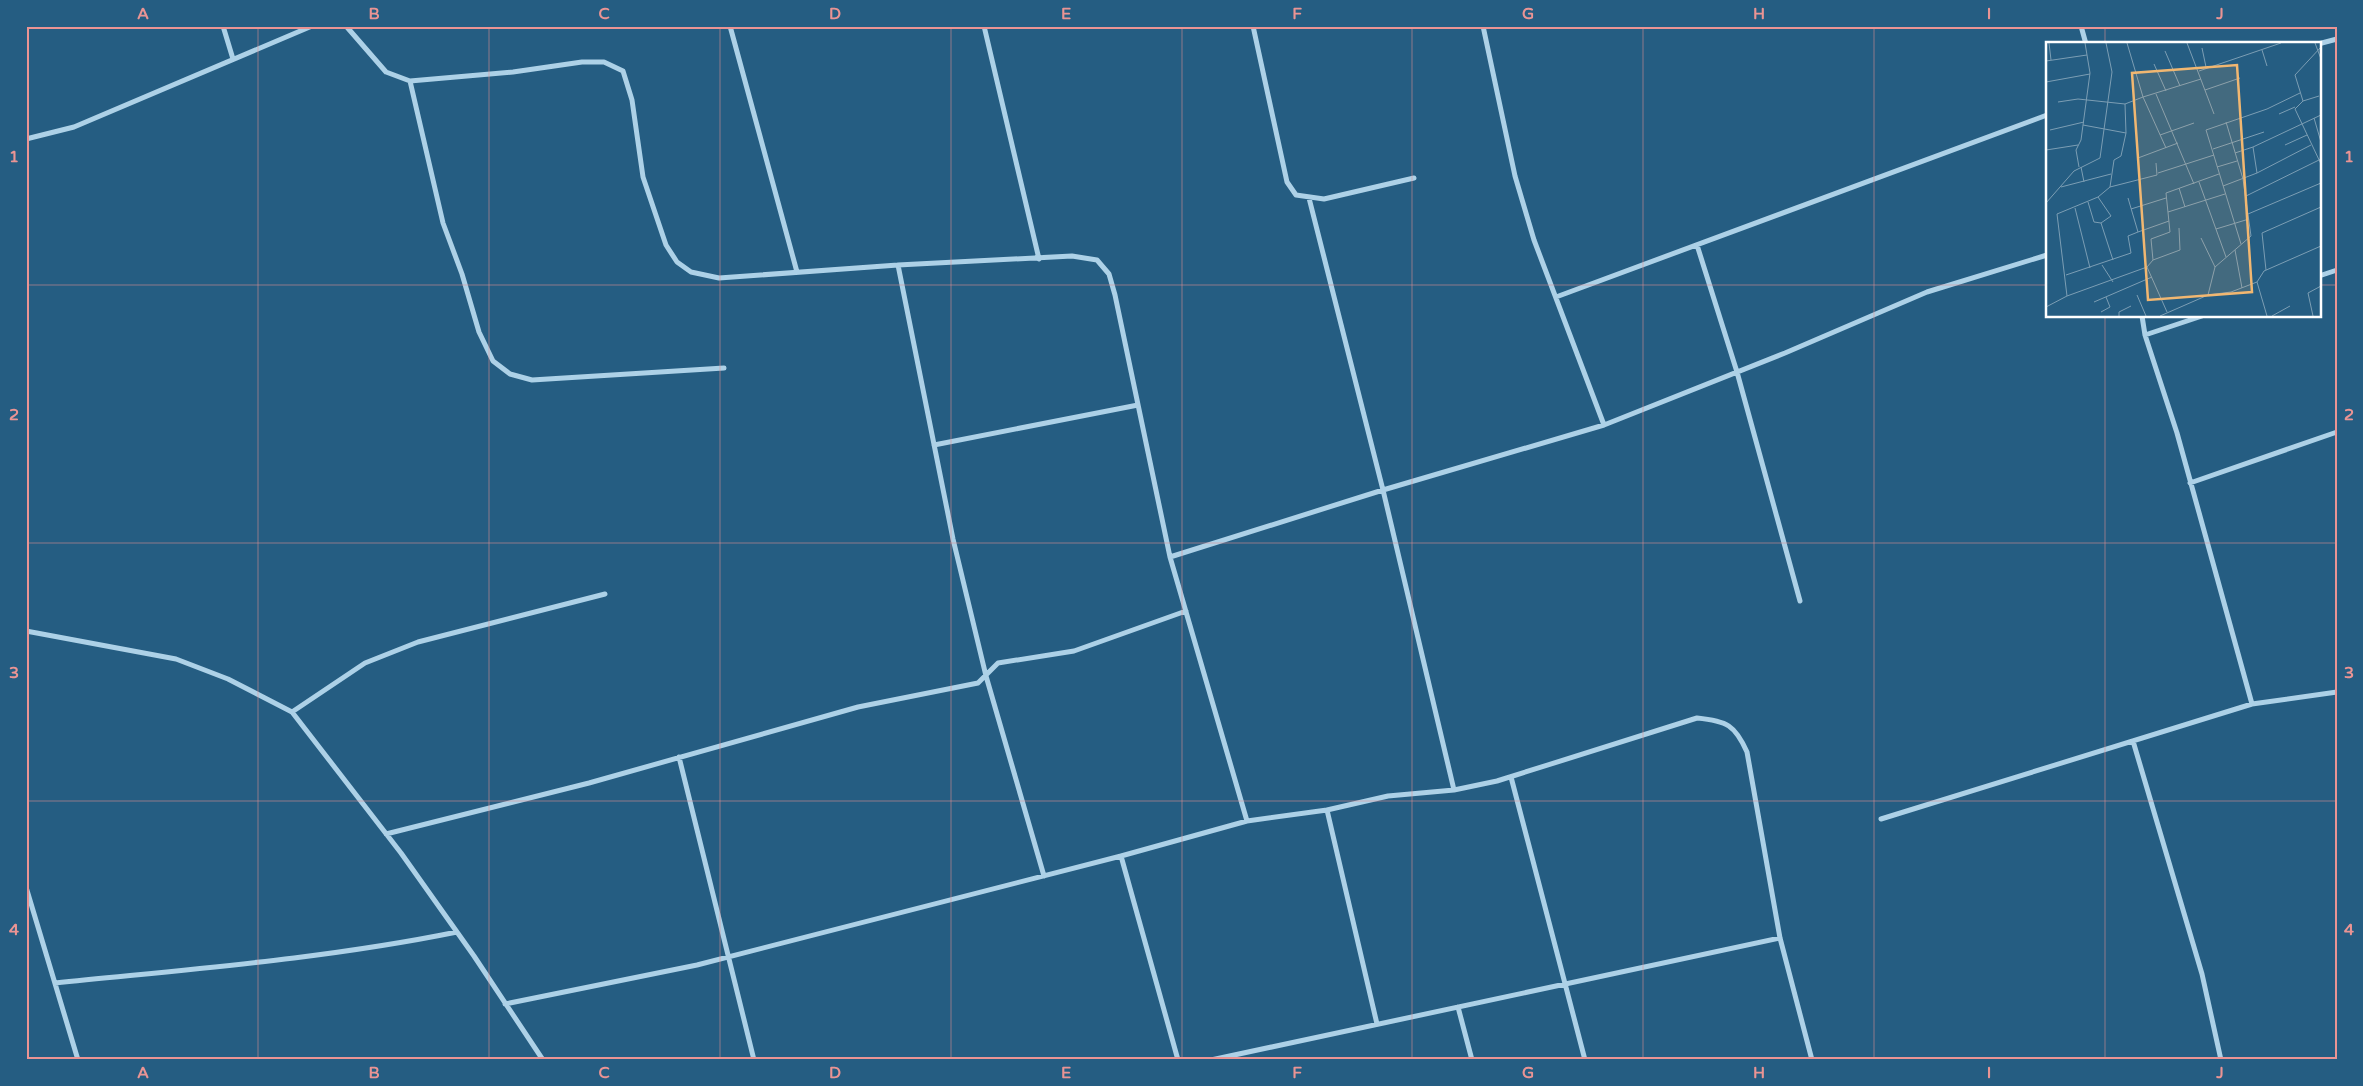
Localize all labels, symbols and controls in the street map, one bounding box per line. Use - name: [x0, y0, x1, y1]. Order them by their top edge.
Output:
- text: A: [137, 4, 149, 24]
- text: B: [368, 4, 380, 24]
- text: C: [598, 4, 610, 24]
- text: D: [829, 4, 841, 24]
- text: E: [1061, 4, 1071, 24]
- text: F: [1292, 4, 1302, 24]
- text: G: [1522, 4, 1534, 24]
- text: H: [1753, 4, 1765, 24]
- text: I: [1987, 4, 1991, 24]
- text: J: [2215, 4, 2224, 24]
- inset map: [2046, 42, 2320, 318]
- text: 1: [9, 147, 19, 167]
- text: 1: [2344, 147, 2354, 167]
- text: 2: [9, 405, 19, 425]
- text: 2: [2344, 405, 2354, 425]
- text: 3: [9, 663, 19, 683]
- text: 3: [2344, 663, 2354, 683]
- text: 4: [9, 920, 19, 940]
- text: 4: [2344, 920, 2354, 940]
- text: A: [137, 1063, 149, 1083]
- text: B: [368, 1063, 380, 1083]
- text: C: [598, 1063, 610, 1083]
- text: D: [829, 1063, 841, 1083]
- text: E: [1061, 1063, 1071, 1083]
- text: F: [1292, 1063, 1302, 1083]
- text: G: [1522, 1063, 1534, 1083]
- text: H: [1753, 1063, 1765, 1083]
- text: I: [1987, 1063, 1991, 1083]
- text: J: [2215, 1063, 2224, 1083]

